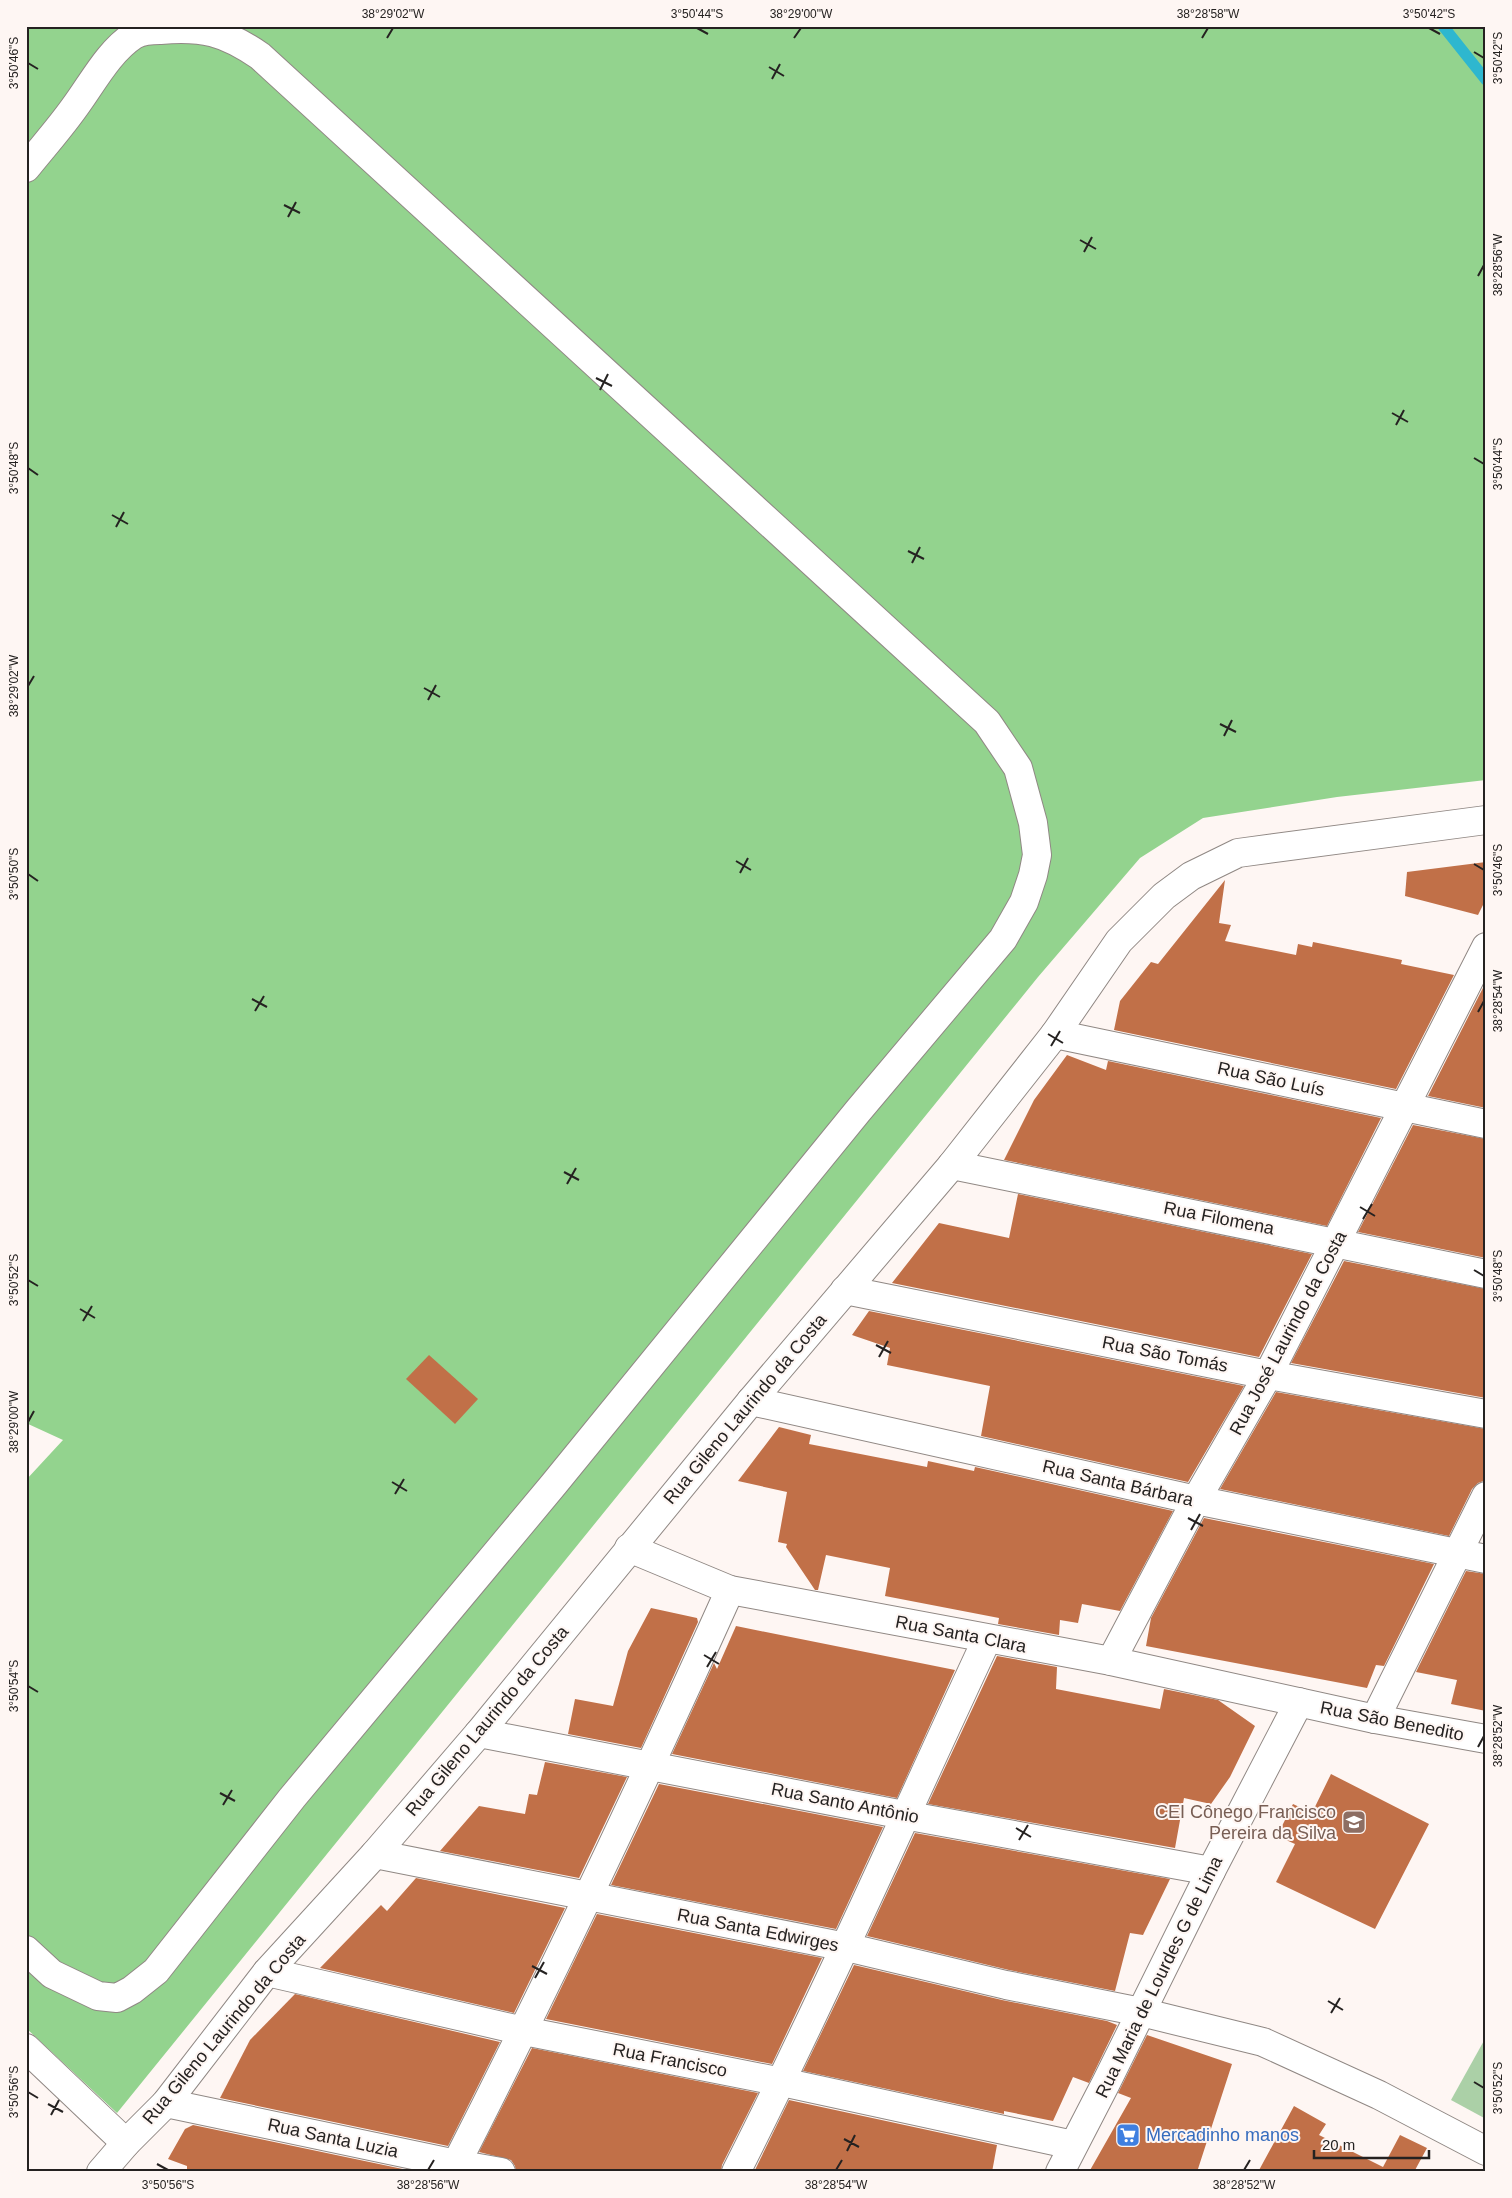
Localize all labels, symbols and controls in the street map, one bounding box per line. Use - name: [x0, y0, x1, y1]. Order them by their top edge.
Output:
- text: 38°29'02"W: [362, 7, 425, 21]
- text: 3°50'44"S: [671, 7, 723, 21]
- text: 38°29'00"W: [770, 7, 833, 21]
- text: 38°28'58"W: [1177, 7, 1240, 21]
- text: 3°50'42"S: [1403, 7, 1455, 21]
- text: 3°50'42"S: [1491, 32, 1505, 84]
- text: 3°50'46"S: [7, 37, 21, 89]
- text: 38°28'56"W: [1491, 233, 1505, 296]
- text: 3°50'44"S: [1491, 438, 1505, 490]
- text: 3°50'48"S: [7, 442, 21, 494]
- text: 38°29'02"W: [7, 654, 21, 717]
- text: 3°50'46"S: [1491, 844, 1505, 896]
- text: 3°50'50"S: [7, 848, 21, 900]
- text: 38°28'54"W: [1491, 969, 1505, 1032]
- street label: Rua São Luís: [1216, 1058, 1326, 1100]
- street label: Rua Filomena: [1162, 1197, 1277, 1239]
- street label: Rua José Laurindo da Costa: [1226, 1227, 1351, 1438]
- text: 3°50'48"S: [1491, 1250, 1505, 1302]
- text: 3°50'52"S: [7, 1254, 21, 1306]
- street label: Rua Gileno Laurindo da Costa: [660, 1309, 831, 1508]
- street label: Rua São Tomás: [1100, 1332, 1230, 1376]
- text: 38°29'00"W: [7, 1390, 21, 1453]
- street label: Rua Santa Bárbara: [1041, 1456, 1196, 1510]
- street label: Rua Santa Clara: [894, 1611, 1029, 1657]
- street label: Rua Gileno Laurindo da Costa: [402, 1621, 573, 1820]
- text: 3°50'54"S: [7, 1660, 21, 1712]
- street label: Rua São Benedito: [1318, 1697, 1466, 1745]
- text: 38°28'52"W: [1491, 1704, 1505, 1767]
- street label: Rua Santo Antônio: [769, 1779, 921, 1827]
- place label: CEI Cônego Francisco Pereira da Silva: [1155, 1802, 1337, 1843]
- school or university icon: CEI Cônego Francisco Pereira da Silva: [1341, 1809, 1367, 1835]
- street label: Rua Maria de Lourdes G de Lima: [1092, 1852, 1227, 2101]
- street label: Rua Santa Edwirges: [676, 1905, 840, 1955]
- street label: Rua Gileno Laurindo da Costa: [139, 1929, 310, 2128]
- street label: Rua Francisco: [611, 2039, 729, 2081]
- text: 3°50'52"S: [1491, 2062, 1505, 2114]
- text: 3°50'56"S: [7, 2066, 21, 2118]
- street label: Rua Santa Luzia: [266, 2114, 401, 2162]
- supermarket icon: Mercadinho manos: [1115, 2122, 1141, 2148]
- place label: Mercadinho manos: [1146, 2125, 1299, 2145]
- scale bar: [1314, 2128, 1430, 2160]
- text: 20 m: [1322, 2136, 1355, 2153]
- text: 3°50'56"S: [142, 2178, 194, 2192]
- text: 38°28'56"W: [397, 2178, 460, 2192]
- text: 38°28'54"W: [805, 2178, 868, 2192]
- text: 38°28'52"W: [1213, 2178, 1276, 2192]

